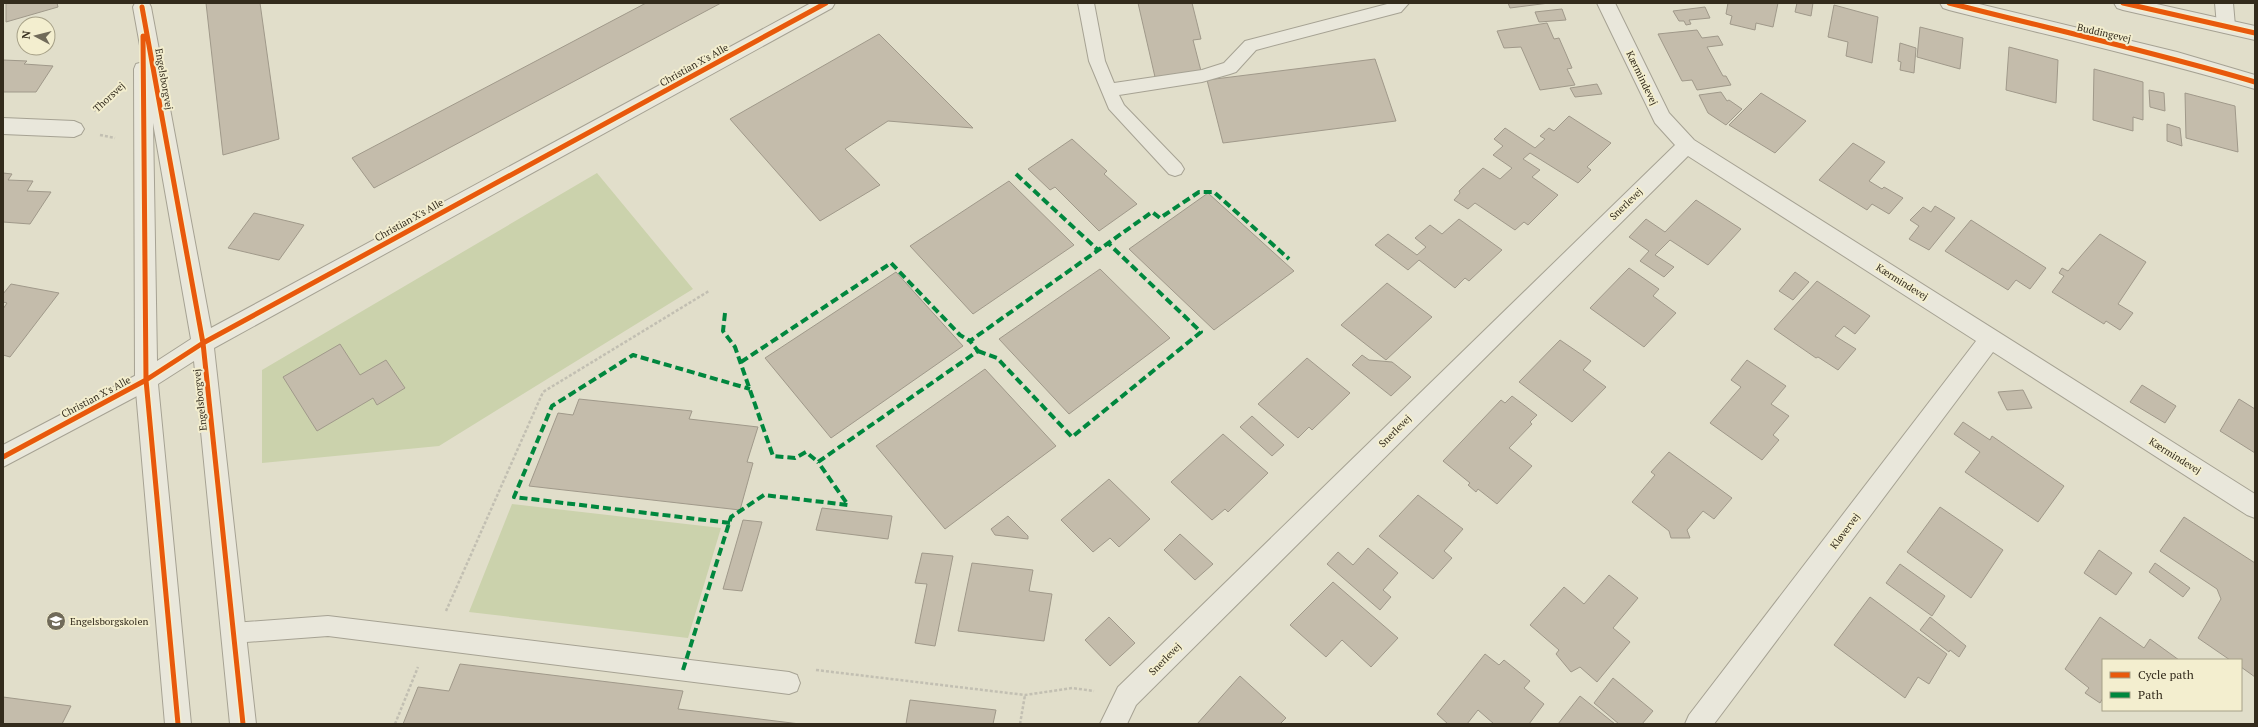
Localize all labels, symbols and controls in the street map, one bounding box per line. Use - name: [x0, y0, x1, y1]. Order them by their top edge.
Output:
- north arrow: [16, 16, 56, 56]
- street label: Buddingevej: [2076, 20, 2132, 46]
- text: N: [19, 29, 34, 40]
- street label: Christian X's Alle: [657, 41, 731, 89]
- street label: Engelsborgvej: [152, 47, 176, 111]
- street label: Kærmindevej: [1623, 49, 1661, 107]
- street label: Thorsvej: [90, 79, 128, 115]
- street label: Snerlevej: [1607, 185, 1645, 223]
- street label: Christian X's Alle: [372, 196, 446, 244]
- street label: Kærmindevej: [1874, 261, 1930, 303]
- street label: Engelsborgvej: [190, 368, 210, 432]
- street label: Christian X's Alle: [59, 373, 133, 421]
- street label: Snerlevej: [1376, 412, 1414, 450]
- street label: Kærmindevej: [2147, 435, 2203, 477]
- street label: Kløvervej: [1827, 510, 1863, 552]
- school or university icon: Engelsborgskolen: [45, 610, 67, 632]
- place label: Engelsborgskolen: [70, 615, 148, 628]
- street label: Snerlevej: [1146, 640, 1184, 678]
- legend: [2102, 659, 2242, 711]
- text: Cycle path: [2138, 667, 2194, 682]
- text: Path: [2138, 687, 2163, 702]

